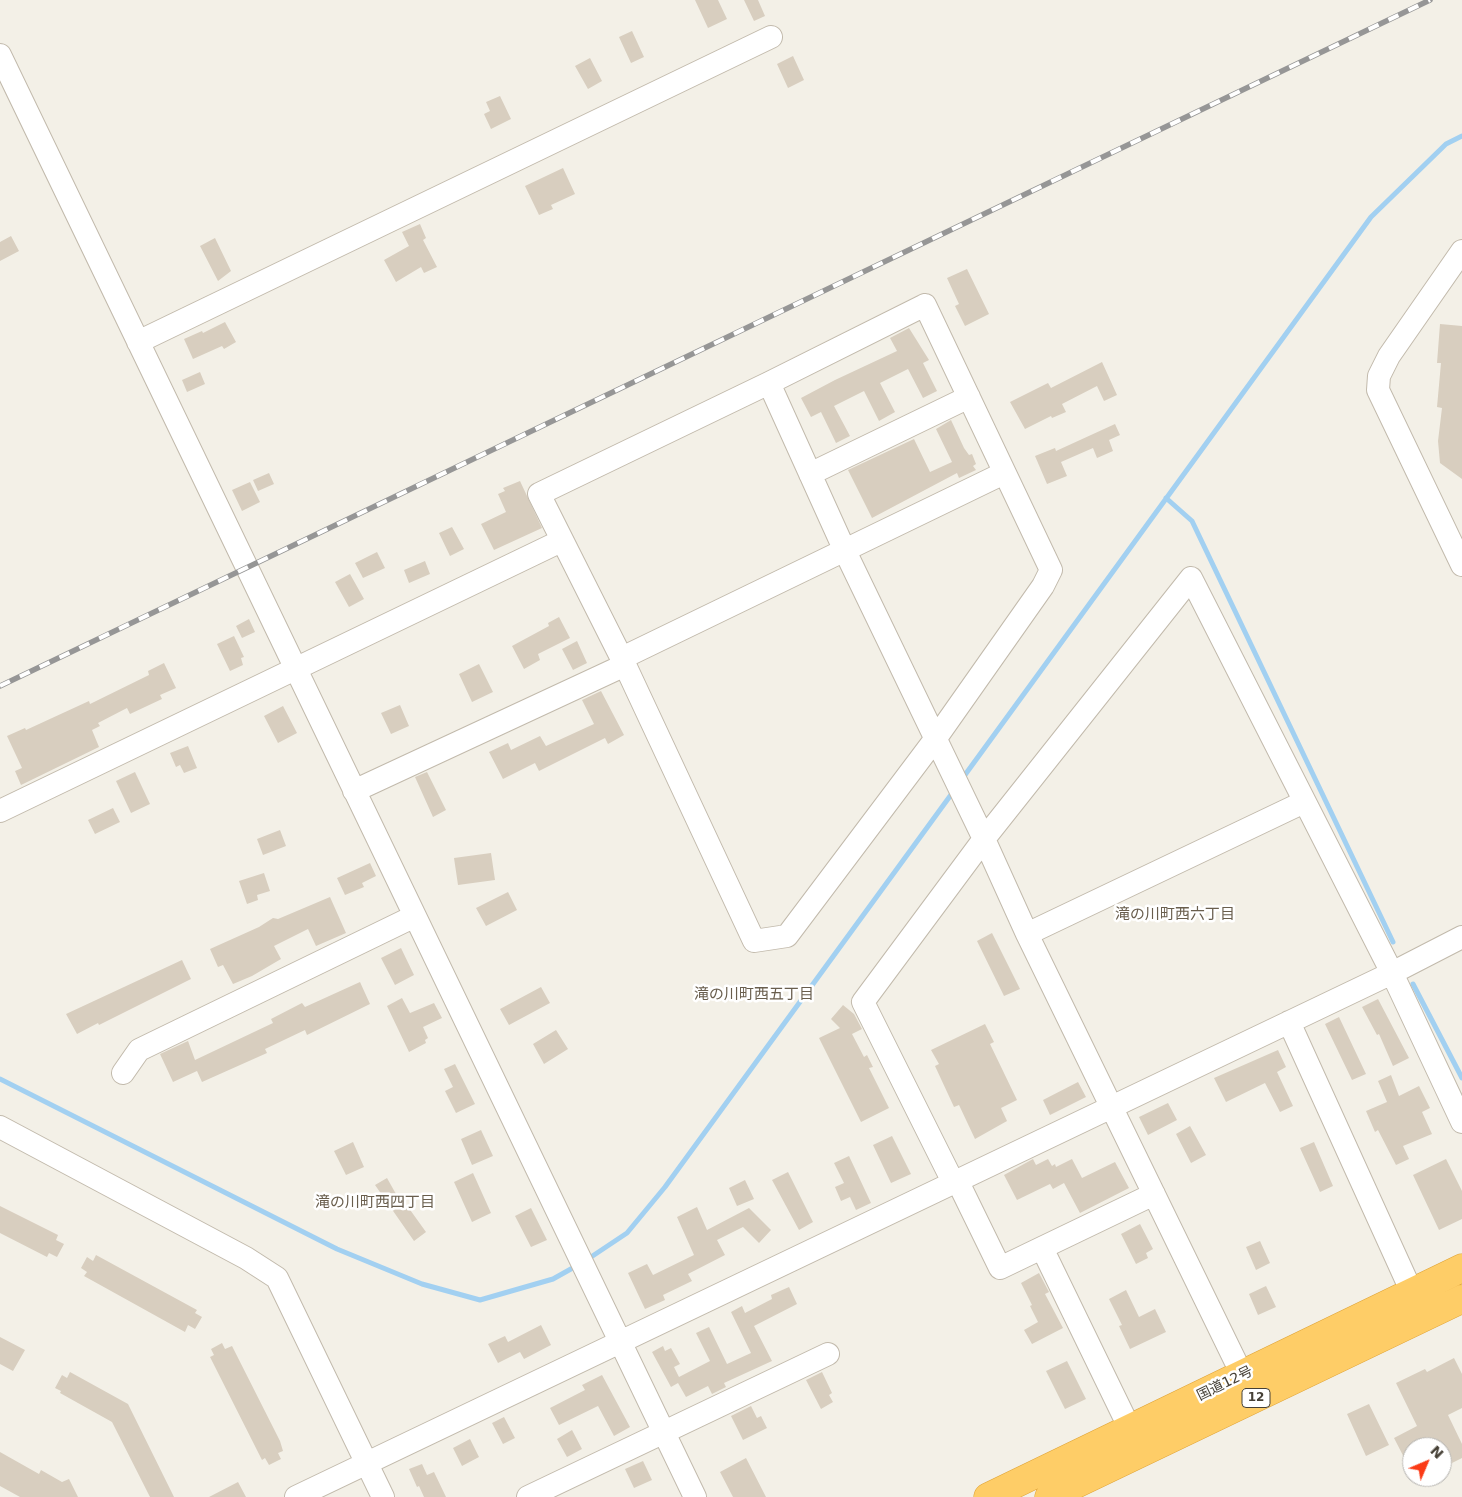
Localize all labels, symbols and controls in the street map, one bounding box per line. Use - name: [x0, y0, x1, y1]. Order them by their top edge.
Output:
- district label: 滝の川町西六丁目: [1115, 906, 1235, 924]
- district label: 滝の川町西五丁目: [694, 986, 814, 1004]
- district label: 滝の川町西四丁目: [315, 1194, 435, 1212]
- street label: 国道12号: [1194, 1363, 1256, 1405]
- road number: 12: [1242, 1389, 1270, 1408]
- north arrow: [1402, 1437, 1452, 1487]
- text: N: [1427, 1442, 1447, 1462]

